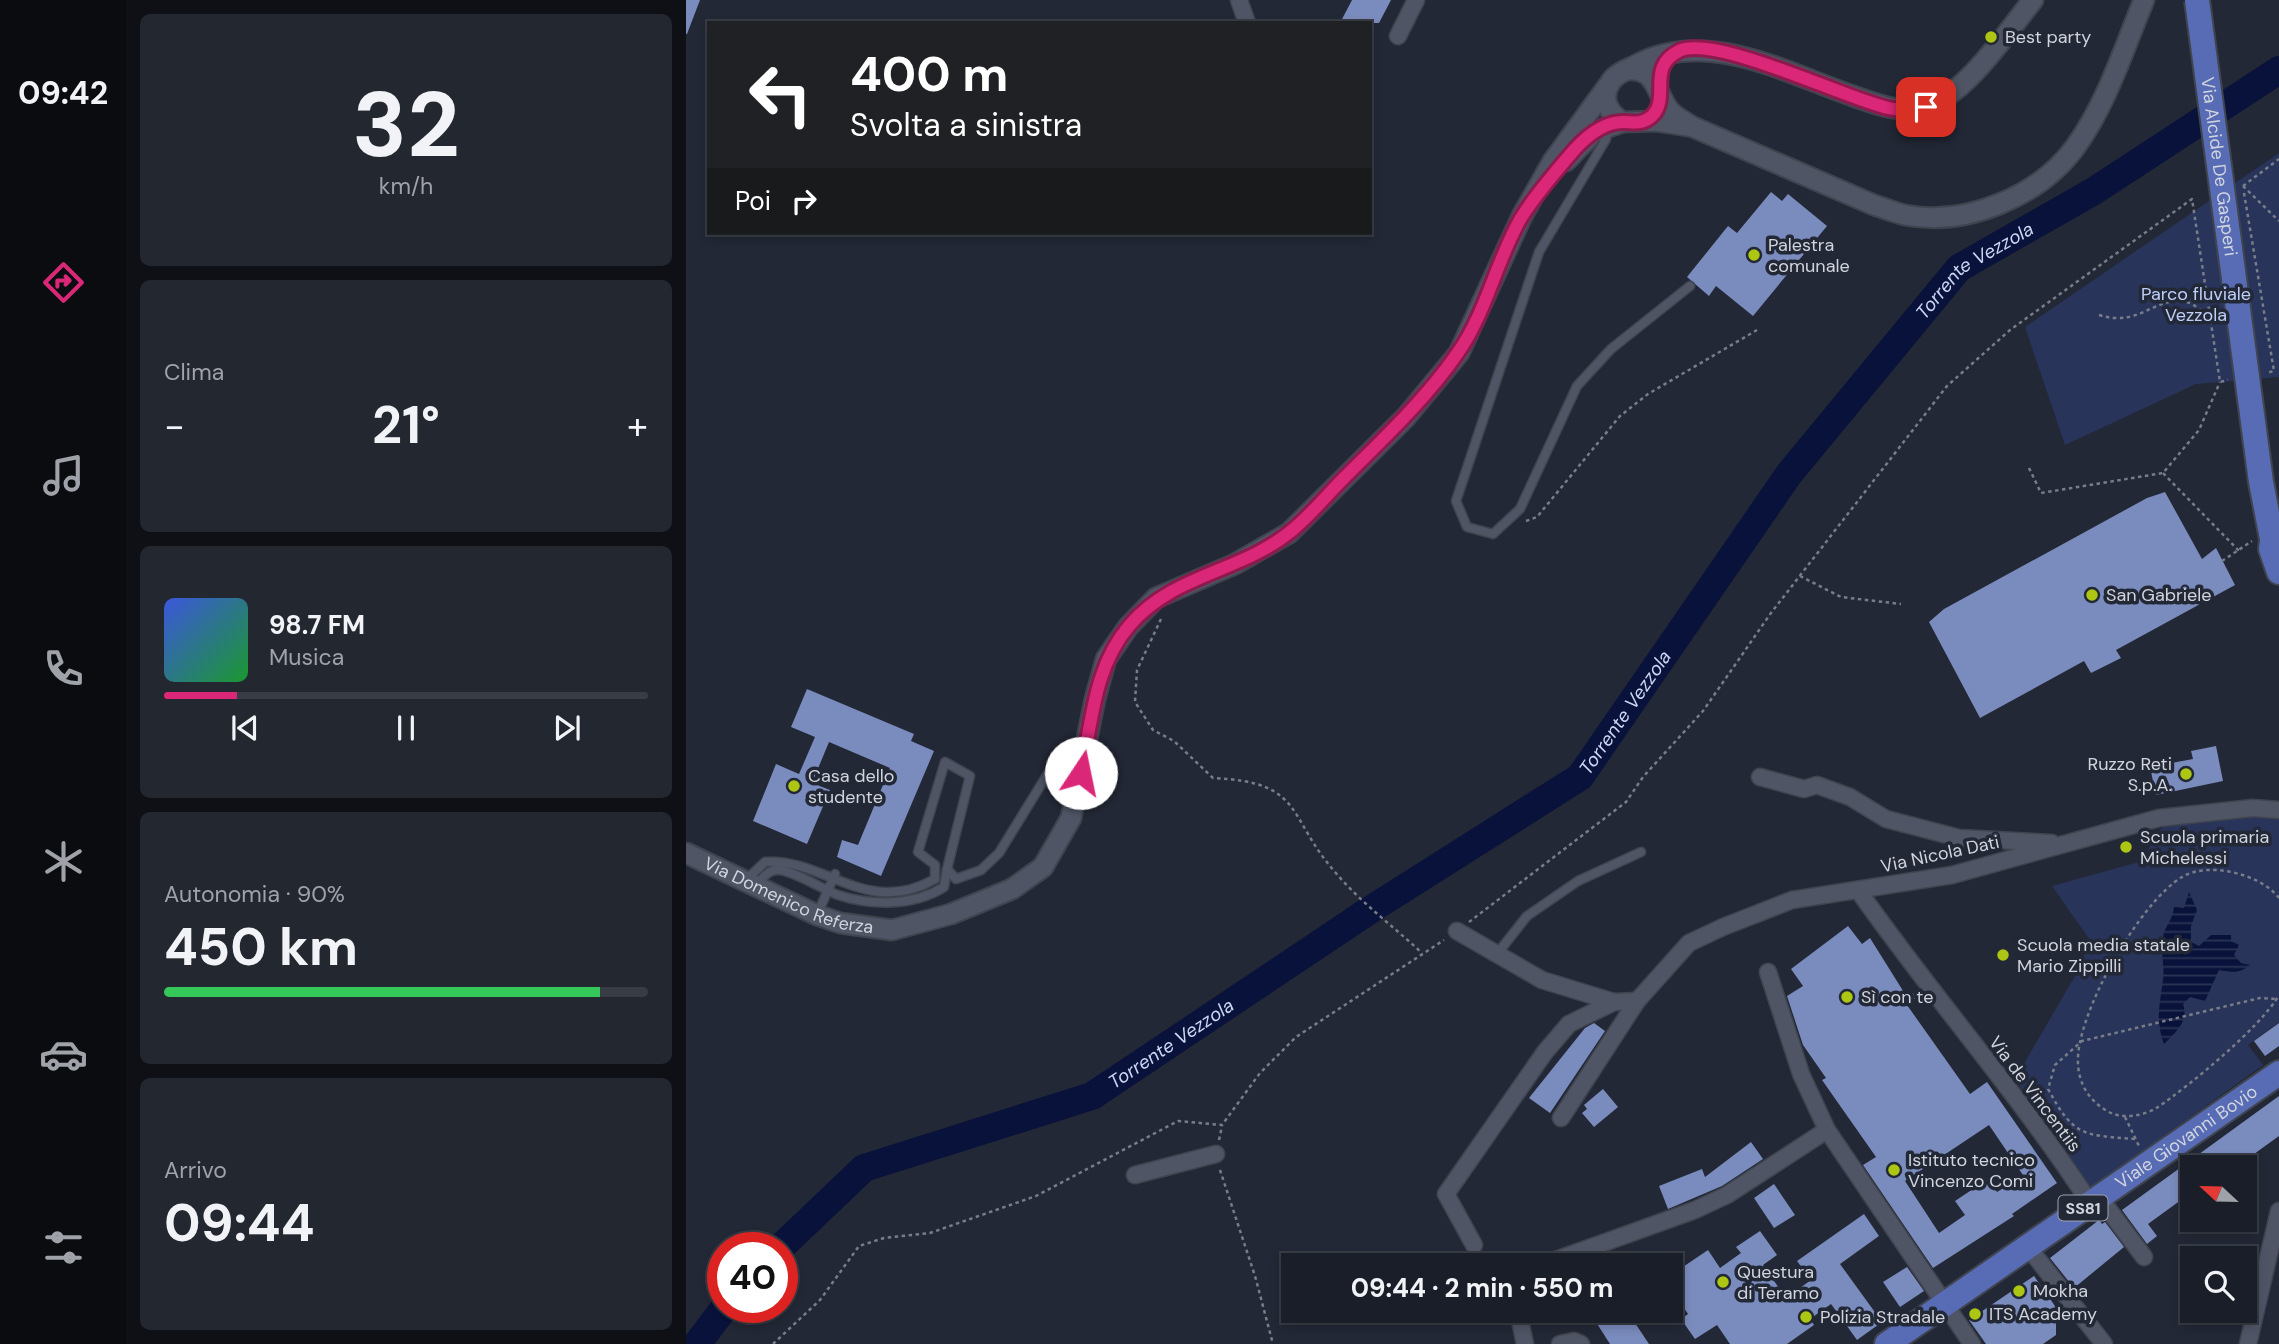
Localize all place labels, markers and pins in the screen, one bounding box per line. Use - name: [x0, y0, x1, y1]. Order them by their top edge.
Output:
- place label: Best party: [2005, 25, 2091, 49]
- marker: Best party: [1983, 29, 1999, 45]
- pin: [1896, 77, 1956, 137]
- place label: Palestra comunale: [1768, 233, 1850, 278]
- marker: Palestra comunale: [1746, 247, 1762, 263]
- place label: San Gabriele: [2106, 583, 2212, 607]
- marker: San Gabriele: [2084, 587, 2100, 603]
- place label: Ruzzo Reti S.p.A.: [2088, 752, 2172, 797]
- place label: Casa dello studente: [808, 764, 895, 809]
- marker: Ruzzo Reti S.p.A.: [2178, 766, 2194, 782]
- marker: Casa dello studente: [786, 778, 802, 794]
- place label: Scuola primaria Michelessi: [2140, 825, 2269, 870]
- marker: Scuola primaria Michelessi: [2118, 839, 2134, 855]
- place label: Scuola media statale Mario Zippilli: [2017, 933, 2190, 978]
- marker: Scuola media statale Mario Zippilli: [1995, 947, 2011, 963]
- place label: Sì con te: [1861, 985, 1933, 1009]
- marker: Sì con te: [1839, 989, 1855, 1005]
- place label: Istituto tecnico Vincenzo Comi: [1908, 1148, 2035, 1193]
- marker: Istituto tecnico Vincenzo Comi: [1886, 1162, 1902, 1178]
- place label: Questura di Teramo: [1737, 1260, 1819, 1305]
- marker: Questura di Teramo: [1715, 1274, 1731, 1290]
- place label: Mokha: [2033, 1279, 2088, 1303]
- marker: Mokha: [2011, 1283, 2027, 1299]
- place label: ITS Academy: [1989, 1302, 2097, 1326]
- place label: Polizia Stradale: [1820, 1305, 1945, 1329]
- marker: ITS Academy: [1967, 1306, 1983, 1322]
- marker: Polizia Stradale: [1798, 1309, 1814, 1325]

